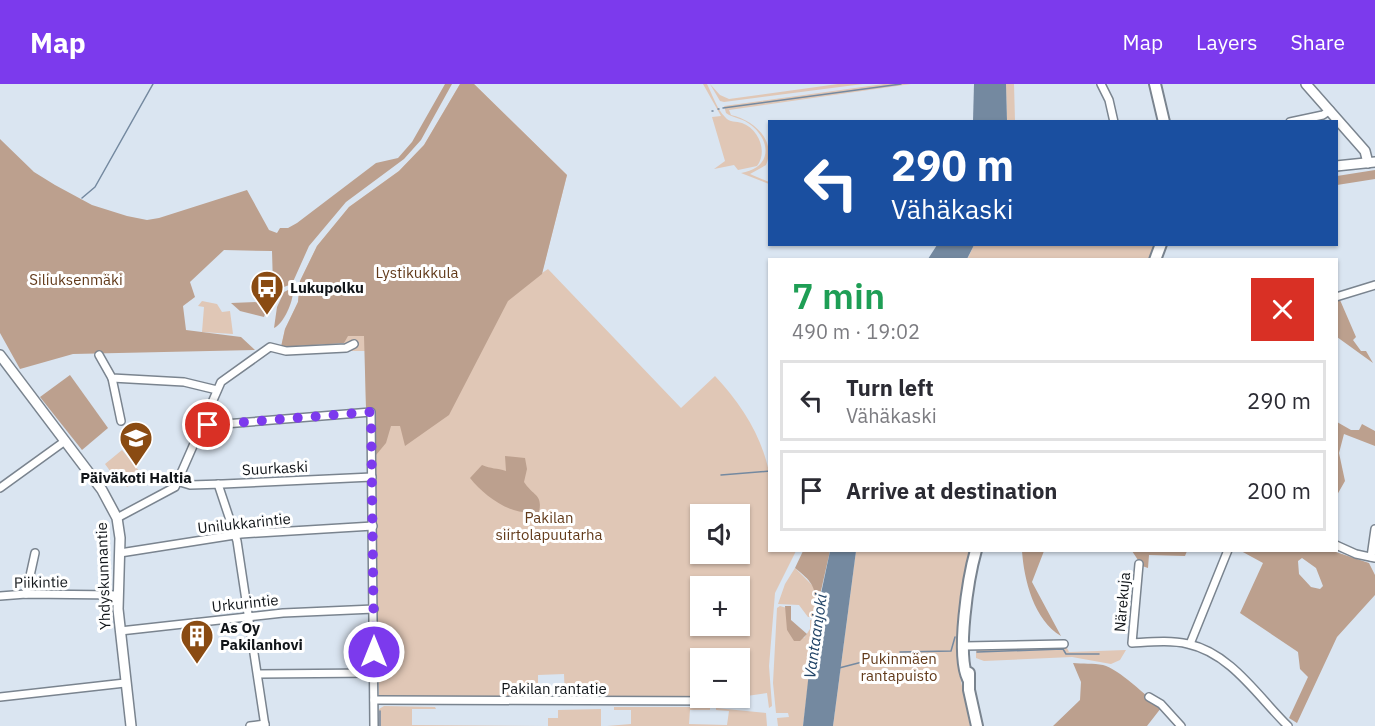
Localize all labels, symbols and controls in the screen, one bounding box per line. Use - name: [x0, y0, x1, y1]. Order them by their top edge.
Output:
- text: Map: [30, 24, 86, 61]
- text: Map: [1123, 28, 1163, 56]
- text: Layers: [1196, 28, 1258, 56]
- text: Share: [1291, 28, 1345, 56]
- text: 290 m: [891, 138, 1014, 193]
- icon: left: [792, 144, 870, 222]
- text: Vähäkaski: [891, 191, 1013, 226]
- park label: Lystikukkula: [375, 263, 459, 282]
- bus stop icon: Lukupolku: [249, 269, 285, 316]
- park label: Siliuksenmäki: [29, 270, 123, 289]
- text: 7 min: [792, 272, 885, 319]
- place label: Lukupolku: [290, 278, 364, 297]
- button: close: [1251, 278, 1314, 341]
- text: 490 m · 19:02: [792, 318, 920, 345]
- text: Turn left: [846, 373, 934, 402]
- icon: left: [795, 384, 828, 417]
- text: 290 m: [1247, 386, 1311, 415]
- pin: [182, 399, 233, 450]
- text: Vähäkaski: [846, 402, 937, 429]
- icon: arrive: [191, 408, 224, 441]
- school or university icon: Päiväkoti Haltia: [118, 420, 154, 467]
- street label: Suurkaski: [242, 457, 308, 479]
- place label: Päiväkoti Haltia: [80, 468, 192, 487]
- icon: arrive: [795, 474, 828, 507]
- text: Arrive at destination: [846, 476, 1057, 505]
- text: 200 m: [1247, 476, 1311, 505]
- map controls: [690, 504, 750, 708]
- button: sound: [690, 504, 750, 564]
- park label: Pakilan siirtolapuutarha: [495, 508, 603, 544]
- street label: Unilukkarintie: [196, 509, 292, 537]
- street label: Yhdyskunnantie: [92, 522, 114, 630]
- street label: Närekuja: [1110, 571, 1134, 633]
- street label: Piikintie: [14, 572, 68, 592]
- button: +: [690, 576, 750, 636]
- street label: Urkurintie: [211, 590, 279, 616]
- water label: Vantaanjoki: [799, 592, 831, 680]
- building icon: As Oy Pakilanhovi: [179, 618, 215, 665]
- place label: As Oy Pakilanhovi: [220, 618, 303, 654]
- position arrow: [342, 620, 406, 684]
- button: −: [690, 648, 750, 708]
- park label: Pukinmäen rantapuisto: [860, 649, 938, 685]
- street label: Pakilan rantatie: [501, 679, 607, 698]

